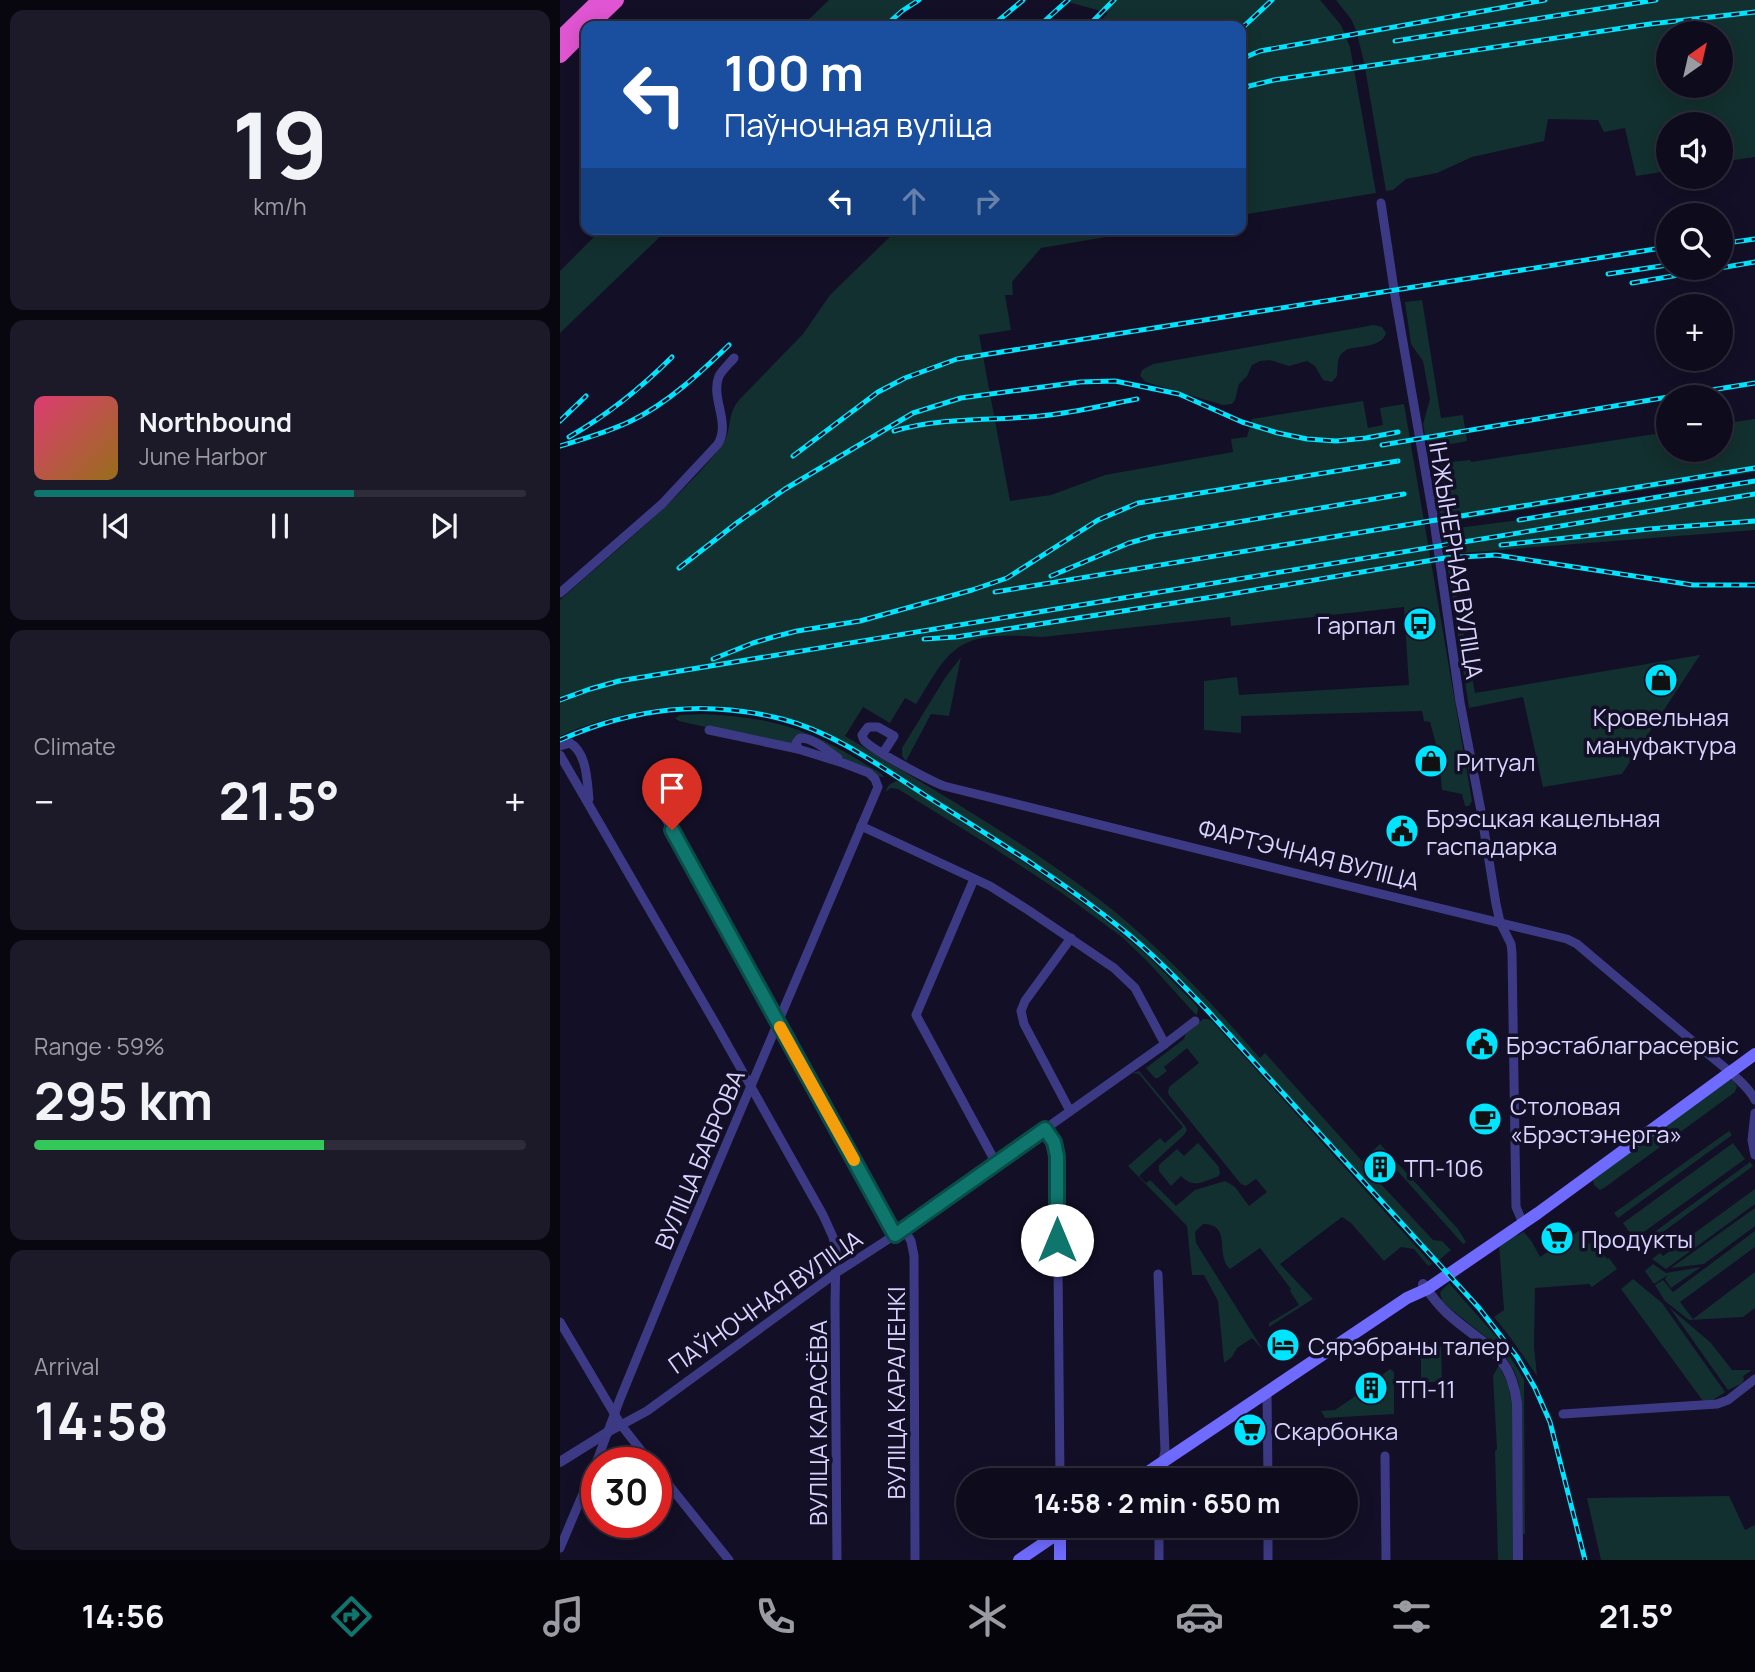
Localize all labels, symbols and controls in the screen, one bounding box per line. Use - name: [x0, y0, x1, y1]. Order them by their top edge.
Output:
- north arrow: [1656, 21, 1732, 98]
- map controls: [1656, 21, 1733, 462]
- text: 100 m: [724, 39, 864, 106]
- icon: left: [609, 49, 700, 140]
- text: 19: [232, 82, 328, 206]
- text: Паўночная вуліца: [724, 103, 993, 147]
- button: sound: [1656, 112, 1733, 189]
- icon: left: [822, 182, 860, 220]
- icon: ahead: [895, 182, 933, 220]
- icon: right: [968, 182, 1006, 220]
- text: km/h: [253, 190, 307, 222]
- button: search: [1656, 203, 1733, 280]
- button: +: [1656, 294, 1733, 371]
- button: −: [1656, 385, 1733, 462]
- text: Northbound: [139, 404, 292, 440]
- street label: ІНЖЫНЕРНАЯ ВУЛІЦА: [1422, 439, 1492, 681]
- text: June Harbor: [139, 440, 267, 472]
- icon: previous: [97, 507, 135, 545]
- icon: pause: [261, 507, 299, 545]
- icon: next: [425, 507, 463, 545]
- bus stop icon: Гарпал: [1401, 605, 1439, 643]
- place label: Гарпал: [1317, 608, 1396, 641]
- shop icon: Кровельная мануфактура: [1642, 661, 1680, 699]
- place label: Кровельная мануфактура: [1585, 700, 1737, 761]
- text: Climate: [34, 730, 116, 762]
- shop icon: Ритуал: [1412, 742, 1450, 780]
- place label: Ритуал: [1456, 745, 1535, 778]
- pin: [642, 758, 702, 830]
- text: 21.5°: [219, 765, 340, 836]
- icon: arrive: [653, 769, 691, 807]
- text: −: [34, 775, 55, 827]
- text: +: [504, 775, 526, 827]
- place label: Брэсцкая кацельная гаспадарка: [1426, 801, 1661, 862]
- street label: ФАРТЭЧНАЯ ВУЛІЦА: [1195, 811, 1423, 897]
- public building icon: Брэсцкая кацельная гаспадарка: [1383, 812, 1421, 850]
- public building icon: Брэстаблаграсервіс: [1463, 1025, 1501, 1063]
- place label: Брэстаблаграсервіс: [1506, 1028, 1739, 1061]
- text: Range · 59%: [34, 1030, 165, 1062]
- street label: ВУЛІЦА БАБРОВА: [646, 1064, 752, 1254]
- text: 295 km: [34, 1065, 213, 1136]
- place label: Столовая «Брэстэнерга»: [1510, 1089, 1682, 1150]
- cafe icon: Столовая «Брэстэнерга»: [1466, 1100, 1504, 1138]
- building icon: ТП-106: [1361, 1148, 1399, 1186]
- place label: ТП-106: [1404, 1151, 1484, 1184]
- position arrow: [1020, 1203, 1094, 1277]
- supermarket icon: Продукты: [1538, 1219, 1576, 1257]
- street label: ПАЎНОЧНАЯ ВУЛІЦА: [661, 1222, 869, 1380]
- place label: Продукты: [1581, 1222, 1693, 1255]
- street label: ВУЛІЦА КАРАЛЕНКІ: [879, 1286, 912, 1500]
- street label: ВУЛІЦА КАРАСЁВА: [801, 1320, 834, 1526]
- hotel icon: Сярэбраны талер: [1264, 1326, 1302, 1364]
- place label: Сярэбраны талер: [1308, 1329, 1510, 1362]
- text: Arrival: [34, 1350, 100, 1382]
- building icon: ТП-11: [1352, 1369, 1390, 1407]
- place label: ТП-11: [1396, 1372, 1456, 1405]
- text: 14:58: [34, 1385, 169, 1456]
- supermarket icon: Скарбонка: [1231, 1411, 1269, 1449]
- place label: Скарбонка: [1274, 1414, 1398, 1447]
- speed limit sign: 30: [581, 1447, 672, 1538]
- text: 14:58 · 2 min · 650 m: [1034, 1485, 1280, 1521]
- icon: directions: [327, 1592, 376, 1641]
- icon: music: [539, 1592, 588, 1641]
- icon: phone: [751, 1592, 800, 1641]
- icon: climate: [963, 1592, 1012, 1641]
- icon: car: [1175, 1592, 1224, 1641]
- icon: filters: [1387, 1592, 1436, 1641]
- text: 14:56: [81, 1594, 165, 1638]
- text: 21.5°: [1599, 1594, 1674, 1638]

